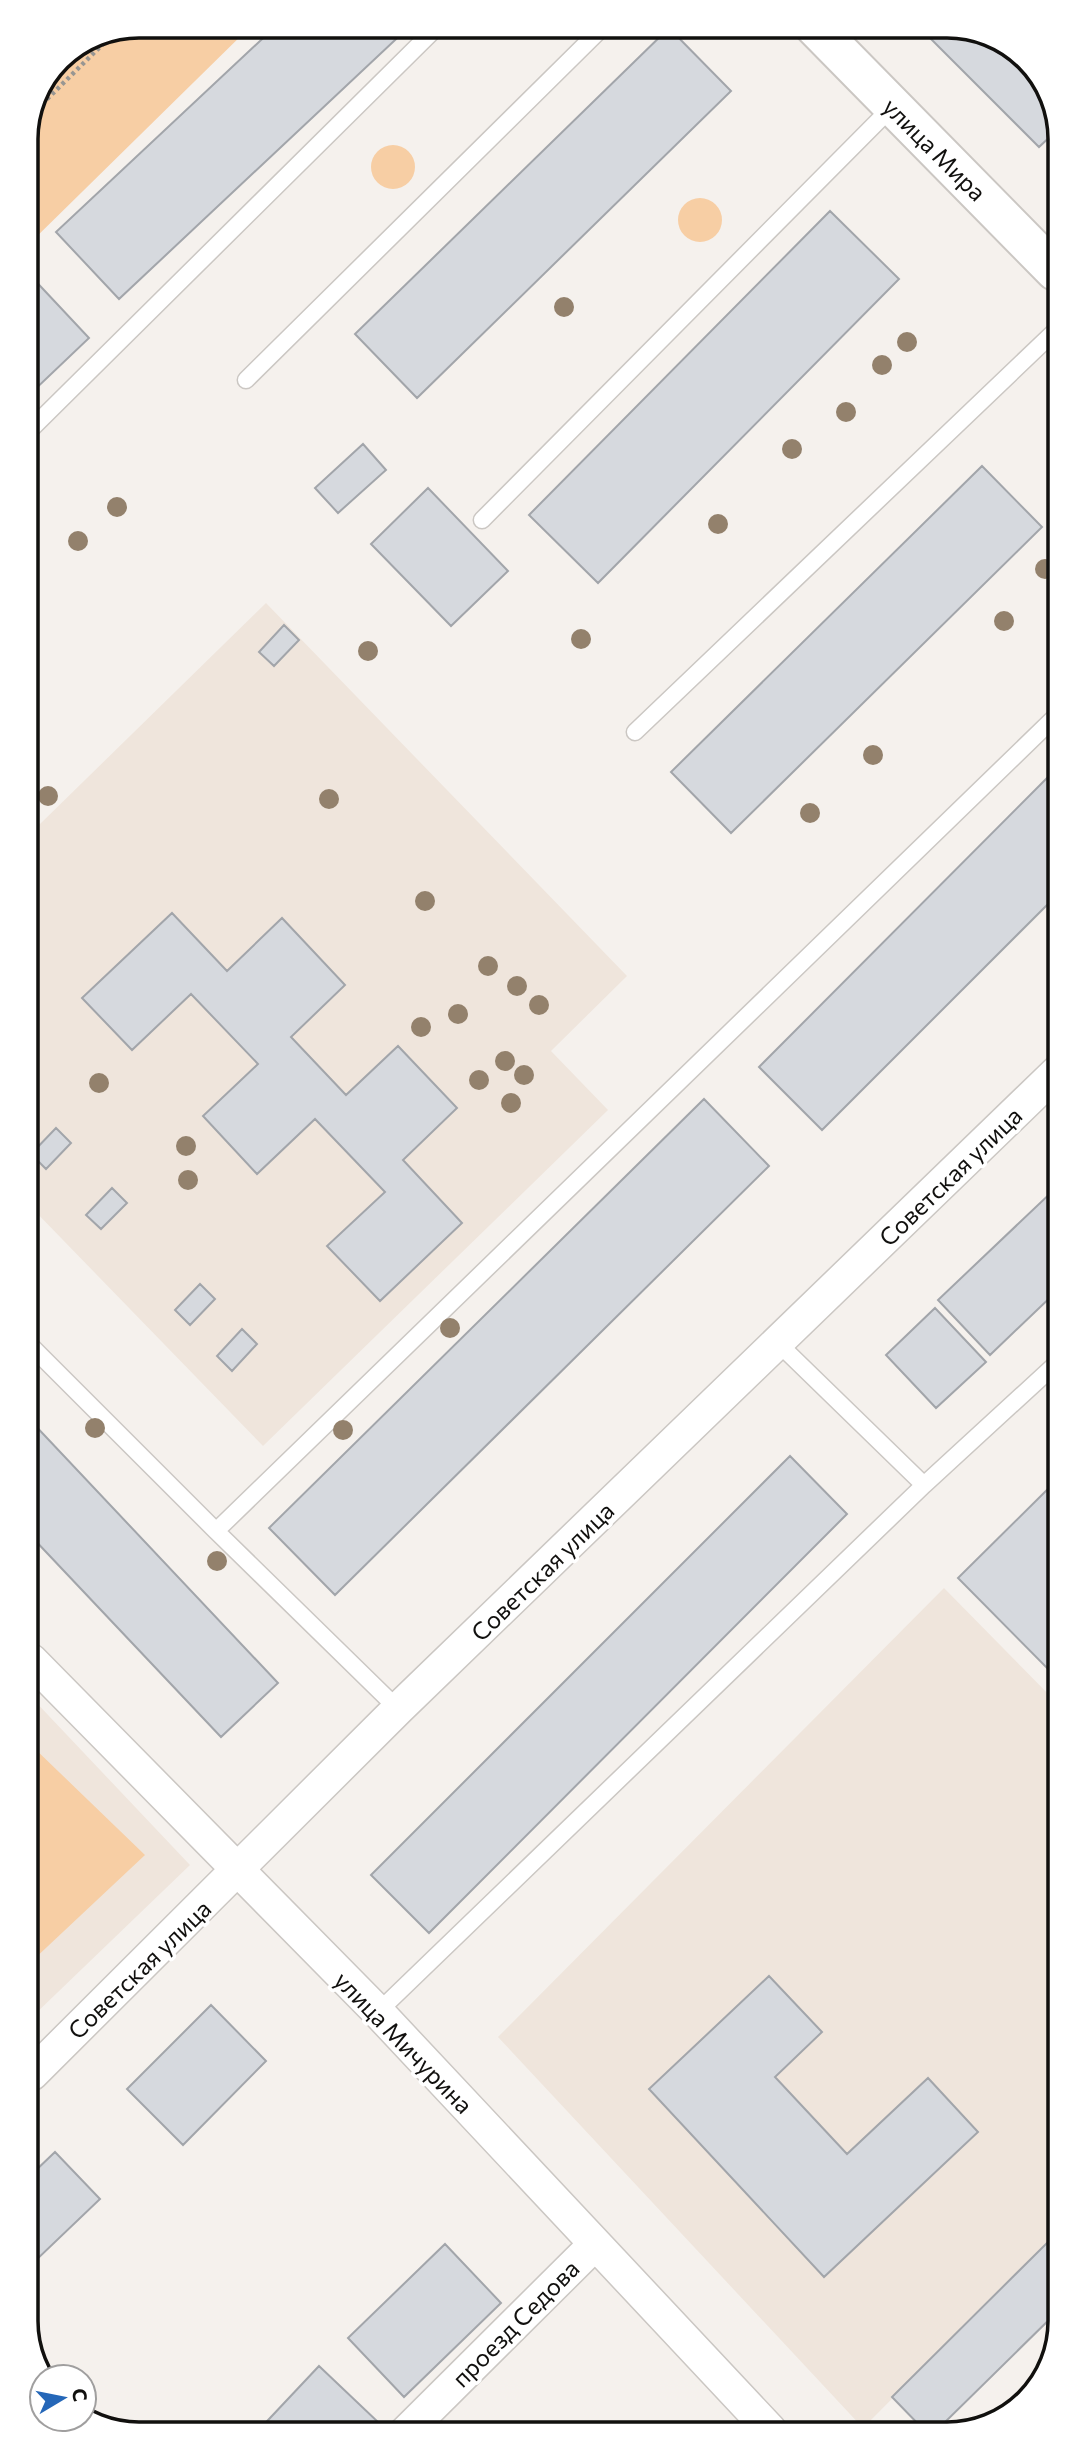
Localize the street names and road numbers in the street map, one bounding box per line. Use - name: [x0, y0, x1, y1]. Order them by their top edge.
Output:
- street label: улица Мира: [878, 92, 992, 206]
- street label: Советская улица: [873, 1101, 1027, 1251]
- street label: Советская улица: [465, 1496, 619, 1646]
- street label: Советская улица: [62, 1894, 216, 2044]
- street label: улица Мичурина: [329, 1965, 479, 2119]
- street label: проезд Седова: [445, 2253, 585, 2393]

